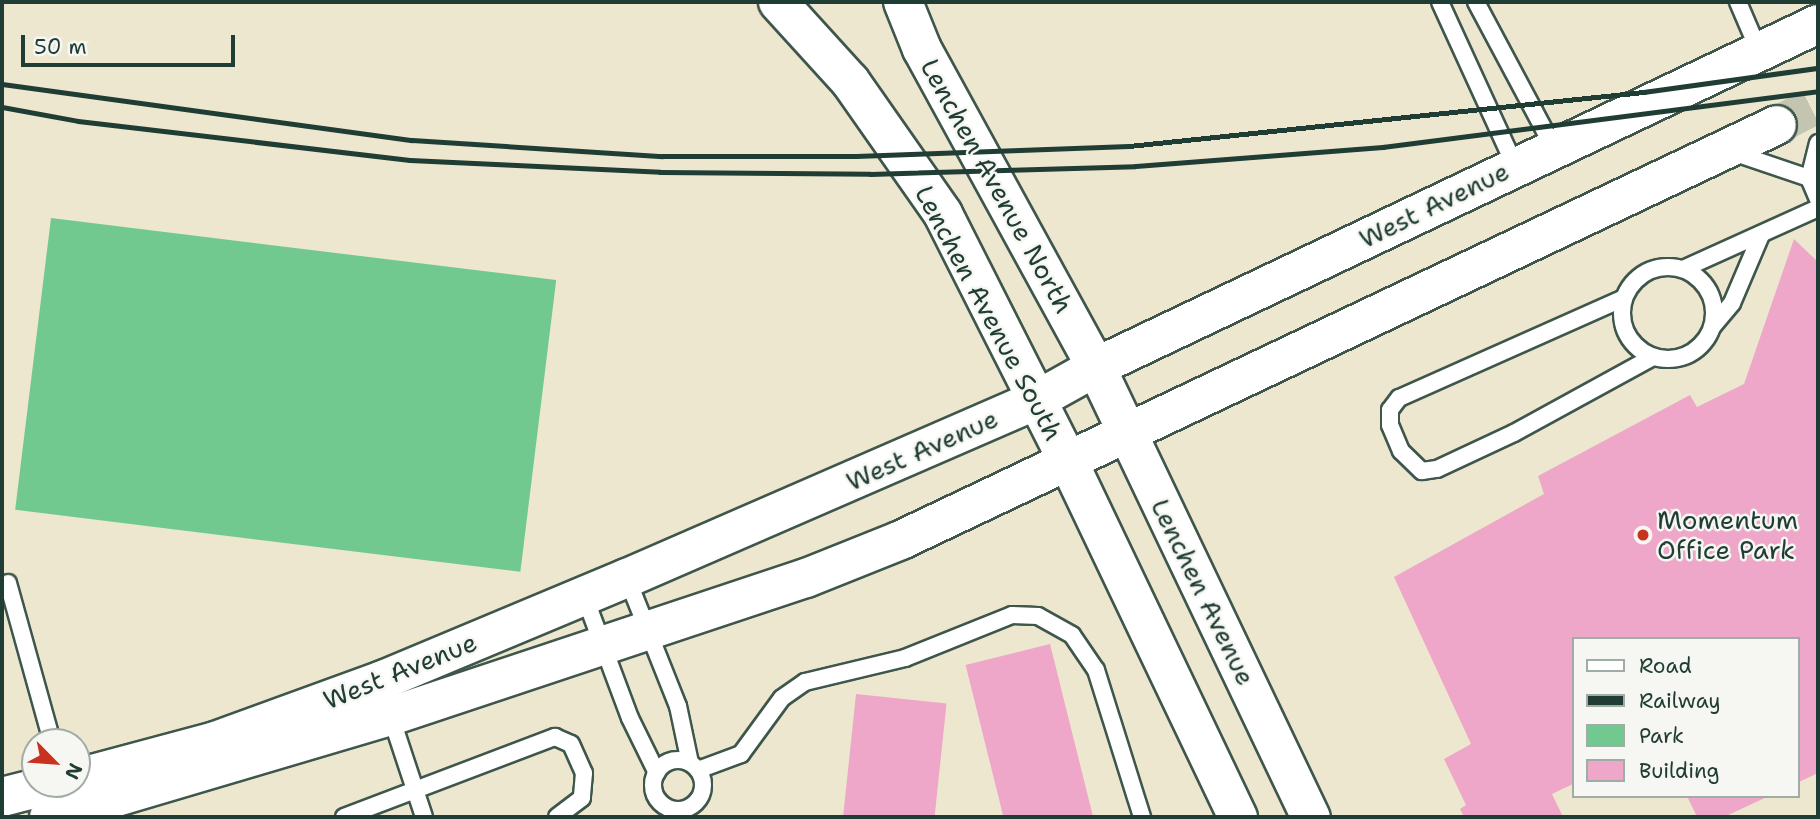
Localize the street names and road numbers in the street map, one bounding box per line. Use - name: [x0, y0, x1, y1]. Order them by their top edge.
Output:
- street label: Lenchen Avenue North: [914, 53, 1080, 319]
- street label: West Avenue: [1354, 155, 1514, 255]
- street label: Lenchen Avenue South: [909, 180, 1069, 446]
- street label: West Avenue: [841, 403, 1003, 497]
- street label: Lenchen Avenue: [1144, 494, 1262, 690]
- street label: West Avenue: [319, 626, 481, 716]

